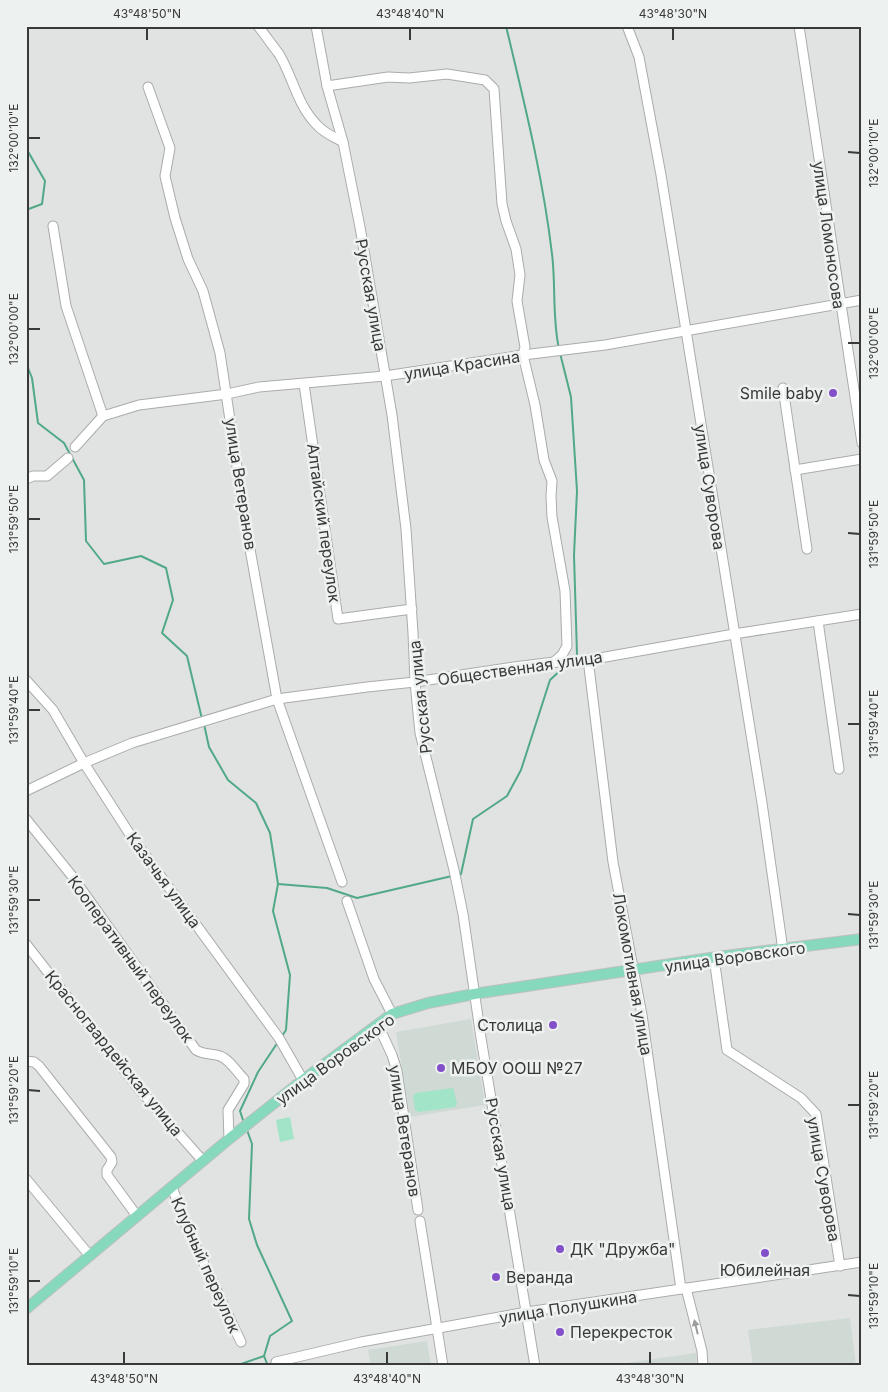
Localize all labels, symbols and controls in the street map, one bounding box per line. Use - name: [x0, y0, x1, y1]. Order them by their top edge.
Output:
- text: 43°48'50"N: [113, 6, 181, 21]
- text: 43°48'40"N: [376, 6, 444, 21]
- text: 43°48'30"N: [639, 6, 707, 21]
- text: 132°00'10"E: [6, 103, 21, 173]
- text: 132°00'10"E: [866, 118, 881, 188]
- street label: улица Ломоносова: [809, 160, 849, 310]
- street label: Русская улица: [351, 237, 391, 353]
- text: 132°00'00"E: [6, 293, 21, 365]
- text: 132°00'00"E: [866, 307, 881, 379]
- street label: улица Красина: [403, 346, 521, 384]
- place label: Smile baby: [740, 383, 823, 403]
- marker: Smile baby: [827, 387, 839, 399]
- street label: улица Ветеранов: [221, 417, 261, 551]
- street label: улица Суворова: [690, 423, 730, 551]
- street label: Алтайский переулок: [303, 442, 345, 604]
- text: 131°59'50"E: [6, 485, 21, 553]
- text: 131°59'50"E: [866, 500, 881, 568]
- street label: Русская улица: [404, 639, 436, 755]
- street label: Общественная улица: [436, 647, 604, 689]
- text: 131°59'40"E: [6, 676, 21, 744]
- text: 131°59'40"E: [866, 690, 881, 758]
- street label: Казачья улица: [123, 828, 205, 932]
- text: 131°59'30"E: [6, 866, 21, 934]
- street label: Кооперативный переулок: [64, 872, 199, 1047]
- text: 131°59'30"E: [866, 881, 881, 949]
- street label: Локомотивная улица: [609, 891, 657, 1057]
- street label: улица Воровского: [663, 937, 807, 977]
- street label: Красногвардейская улица: [41, 966, 187, 1140]
- street label: улица Воровского: [272, 1009, 398, 1109]
- place label: Столица: [477, 1015, 543, 1035]
- marker: Столица: [547, 1019, 559, 1031]
- text: 131°59'20"E: [6, 1056, 21, 1124]
- place label: МБОУ ООШ №27: [451, 1058, 583, 1078]
- marker: МБОУ ООШ №27: [435, 1062, 447, 1074]
- street label: улица Ветеранов: [385, 1064, 425, 1198]
- text: 131°59'20"E: [866, 1071, 881, 1139]
- street label: Русская улица: [481, 1096, 521, 1212]
- street label: улица Суворова: [803, 1115, 845, 1243]
- street label: Клубный переулок: [167, 1194, 245, 1336]
- place label: ДК "Дружба": [570, 1239, 676, 1259]
- marker: ДК "Дружба": [554, 1243, 566, 1255]
- marker: Юбилейная: [759, 1247, 771, 1259]
- text: 131°59'10"E: [6, 1248, 21, 1314]
- place label: Юбилейная: [720, 1260, 810, 1280]
- text: 131°59'10"E: [866, 1263, 881, 1329]
- place label: Веранда: [506, 1267, 573, 1287]
- marker: Веранда: [490, 1271, 502, 1283]
- street label: улица Полушкина: [498, 1286, 638, 1328]
- one-way arrow: [692, 1319, 700, 1334]
- place label: Перекресток: [570, 1322, 673, 1342]
- marker: Перекресток: [554, 1326, 566, 1338]
- text: 43°48'50"N: [90, 1371, 158, 1386]
- text: 43°48'40"N: [353, 1371, 421, 1386]
- text: 43°48'30"N: [616, 1371, 684, 1386]

